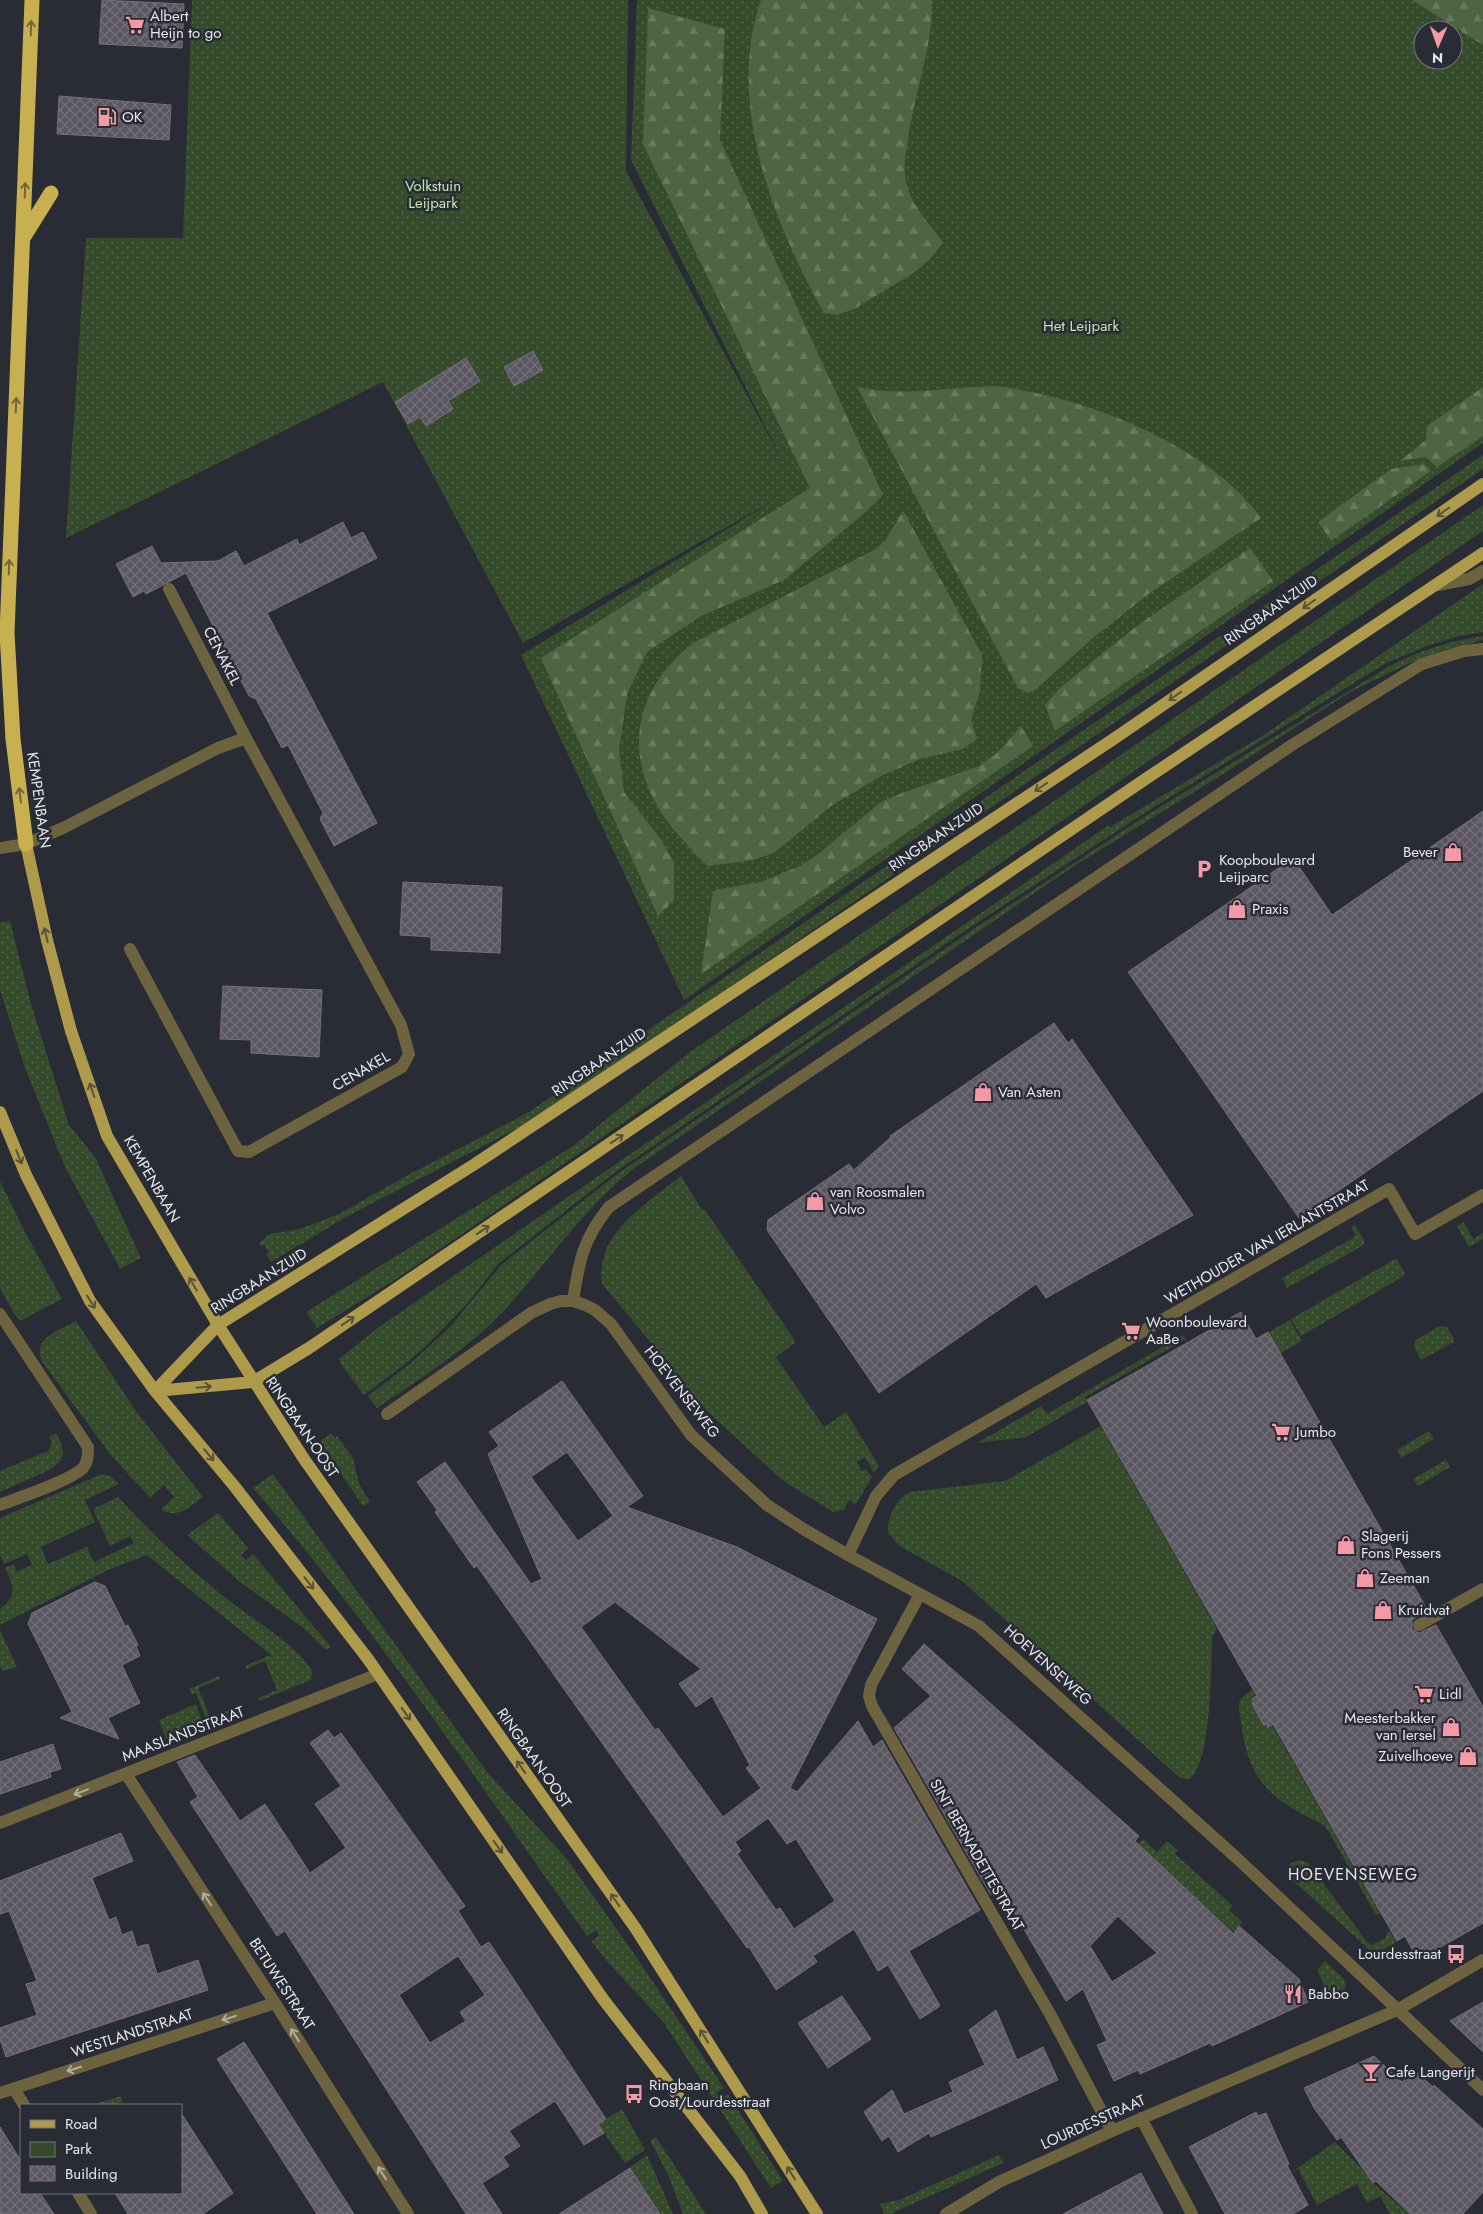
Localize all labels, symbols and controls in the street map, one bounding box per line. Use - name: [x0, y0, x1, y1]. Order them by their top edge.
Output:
- place label: Albert Heijn to go: [150, 5, 222, 44]
- supermarket icon: Albert Heijn to go: [124, 14, 146, 36]
- one-way arrow: [26, 20, 36, 36]
- north arrow: [1413, 20, 1463, 70]
- text: N: [1432, 48, 1443, 68]
- fuel station icon: OK: [96, 106, 118, 128]
- place label: OK: [122, 106, 143, 128]
- park label: Volkstuin Leijpark: [405, 175, 461, 214]
- one-way arrow: [20, 183, 29, 199]
- park label: Het Leijpark: [1043, 315, 1119, 337]
- one-way arrow: [11, 397, 21, 413]
- one-way arrow: [1436, 507, 1450, 517]
- one-way arrow: [5, 559, 14, 575]
- street label: RINGBAAN-ZUID: [1220, 569, 1322, 651]
- one-way arrow: [1302, 599, 1316, 609]
- street label: CENAKEL: [198, 623, 246, 690]
- one-way arrow: [1168, 691, 1182, 701]
- street label: KEMPENBAAN: [21, 750, 57, 850]
- one-way arrow: [1034, 782, 1048, 792]
- one-way arrow: [15, 788, 25, 804]
- street label: RINGBAAN-ZUID: [884, 797, 988, 877]
- place label: Bever: [1403, 841, 1439, 863]
- shop icon: Bever: [1442, 841, 1464, 863]
- place label: Koopboulevard Leijparc: [1219, 849, 1315, 888]
- parking icon: Koopboulevard Leijparc: [1193, 858, 1215, 880]
- shop icon: Praxis: [1226, 898, 1248, 920]
- place label: Praxis: [1252, 898, 1289, 920]
- one-way arrow: [41, 927, 50, 943]
- street label: RINGBAAN-ZUID: [547, 1022, 651, 1102]
- street label: CENAKEL: [328, 1045, 394, 1096]
- shop icon: Van Asten: [972, 1081, 994, 1103]
- place label: Van Asten: [998, 1081, 1061, 1103]
- one-way arrow: [86, 1083, 96, 1099]
- street label: KEMPENBAAN: [118, 1131, 186, 1227]
- one-way arrow: [610, 1134, 624, 1144]
- one-way arrow: [14, 1149, 24, 1164]
- street label: WETHOUDER VAN IERLANTSTRAAT: [1160, 1174, 1374, 1310]
- place label: van Roosmalen Volvo: [830, 1181, 925, 1220]
- shop icon: van Roosmalen Volvo: [804, 1190, 826, 1212]
- one-way arrow: [475, 1225, 489, 1235]
- street label: RINGBAAN-ZUID: [207, 1243, 311, 1319]
- one-way arrow: [187, 1277, 197, 1291]
- one-way arrow: [86, 1295, 96, 1309]
- place label: Woonboulevard AaBe: [1146, 1311, 1247, 1350]
- one-way arrow: [341, 1316, 355, 1326]
- supermarket icon: Woonboulevard AaBe: [1120, 1320, 1142, 1342]
- street label: HOEVENSEWEG: [639, 1341, 725, 1443]
- street label: RINGBAAN-OOST: [260, 1372, 344, 1482]
- one-way arrow: [195, 1382, 211, 1391]
- supermarket icon: Jumbo: [1270, 1421, 1292, 1443]
- place label: Jumbo: [1294, 1421, 1336, 1443]
- one-way arrow: [203, 1449, 214, 1462]
- place label: Slagerij Fons Pessers: [1361, 1525, 1441, 1564]
- shop icon: Slagerij Fons Pessers: [1335, 1534, 1357, 1556]
- shop icon: Zeeman: [1354, 1567, 1376, 1589]
- place label: Zeeman: [1380, 1567, 1430, 1589]
- one-way arrow: [304, 1576, 315, 1589]
- shop icon: Kruidvat: [1372, 1599, 1394, 1621]
- place label: Kruidvat: [1398, 1599, 1450, 1621]
- street label: HOEVENSEWEG: [999, 1619, 1097, 1711]
- supermarket icon: Lidl: [1413, 1683, 1435, 1705]
- place label: Lidl: [1439, 1683, 1462, 1705]
- street label: MAASLANDSTRAAT: [119, 1701, 247, 1767]
- street label: RINGBAAN-OOST: [491, 1704, 577, 1812]
- one-way arrow: [401, 1707, 411, 1721]
- place label: Meesterbakker van Iersel: [1344, 1707, 1437, 1746]
- shop icon: Meesterbakker van Iersel: [1440, 1716, 1462, 1738]
- place label: Zuivelhoeve: [1378, 1745, 1453, 1767]
- shop icon: Zuivelhoeve: [1457, 1745, 1479, 1767]
- one-way arrow: [516, 1760, 526, 1774]
- street label: SINT BERNADETTESTRAAT: [924, 1775, 1030, 1935]
- one-way arrow: [74, 1787, 89, 1797]
- one-way arrow: [493, 1840, 503, 1854]
- district label: HOEVENSEWEG: [1288, 1863, 1418, 1886]
- one-way arrow: [202, 1892, 212, 1906]
- one-way arrow: [610, 1893, 620, 1907]
- street label: BETUWESTRAAT: [244, 1934, 320, 2034]
- place label: Lourdesstraat: [1358, 1943, 1441, 1965]
- bus stop icon: Lourdesstraat: [1445, 1943, 1467, 1965]
- restaurant icon: Babbo: [1282, 1983, 1304, 2005]
- place label: Babbo: [1308, 1983, 1349, 2005]
- street label: WESTLANDSTRAAT: [68, 2003, 196, 2063]
- one-way arrow: [221, 2014, 237, 2024]
- one-way arrow: [290, 2029, 300, 2043]
- one-way arrow: [699, 2029, 709, 2043]
- bar icon: Cafe Langerijt: [1360, 2061, 1382, 2083]
- place label: Cafe Langerijt: [1386, 2061, 1475, 2083]
- one-way arrow: [67, 2065, 83, 2074]
- place label: Ringbaan Oost/Lourdesstraat: [649, 2074, 770, 2113]
- bus stop icon: Ringbaan Oost/Lourdesstraat: [623, 2083, 645, 2105]
- street label: LOURDESSTRAAT: [1037, 2089, 1149, 2155]
- legend: [20, 2104, 182, 2194]
- text: Road: [65, 2113, 97, 2135]
- text: Park: [65, 2138, 92, 2160]
- text: Building: [65, 2163, 117, 2185]
- one-way arrow: [377, 2166, 387, 2180]
- one-way arrow: [786, 2166, 796, 2180]

